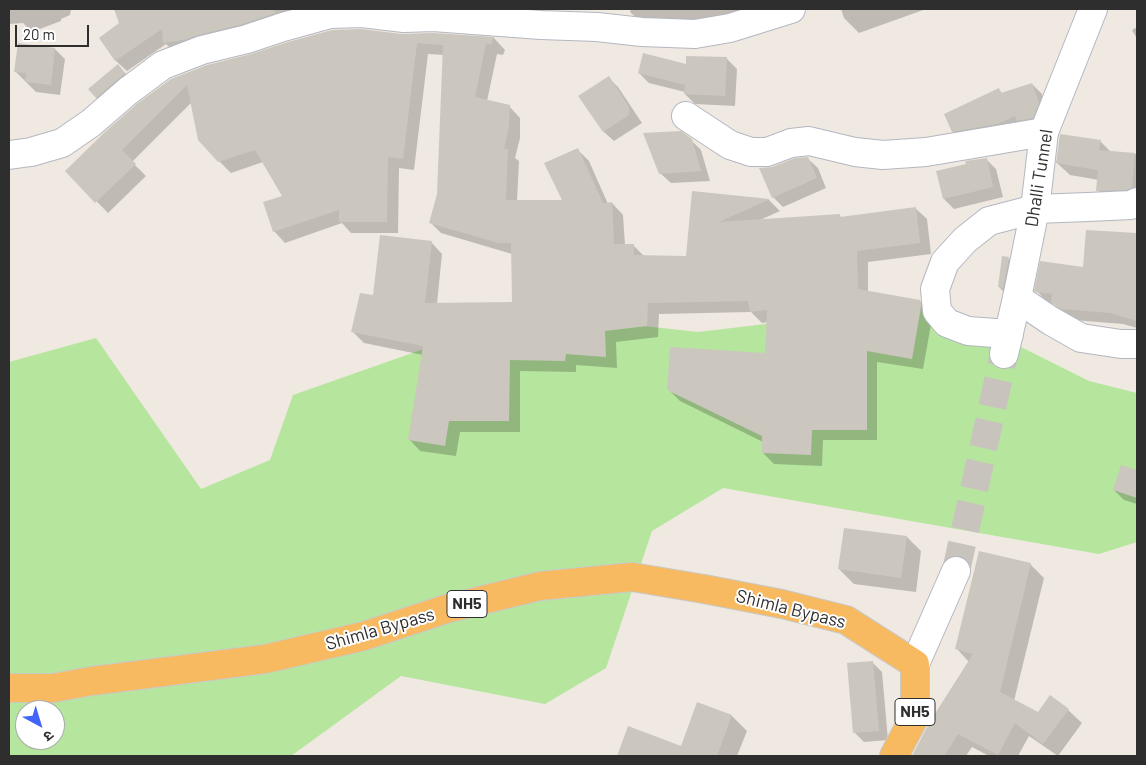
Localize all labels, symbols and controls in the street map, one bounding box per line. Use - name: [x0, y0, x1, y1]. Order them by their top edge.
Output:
- scale bar: [18, 15, 91, 47]
- text: 20 m: [23, 25, 55, 43]
- street label: Dhalli Tunnel: [1021, 128, 1057, 228]
- street label: Shimla Bypass: [734, 585, 848, 633]
- road number: NH5: [447, 590, 487, 618]
- street label: Shimla Bypass: [323, 603, 437, 655]
- road number: NH5: [895, 699, 935, 726]
- north arrow: [15, 700, 65, 750]
- text: उ: [41, 727, 58, 745]

